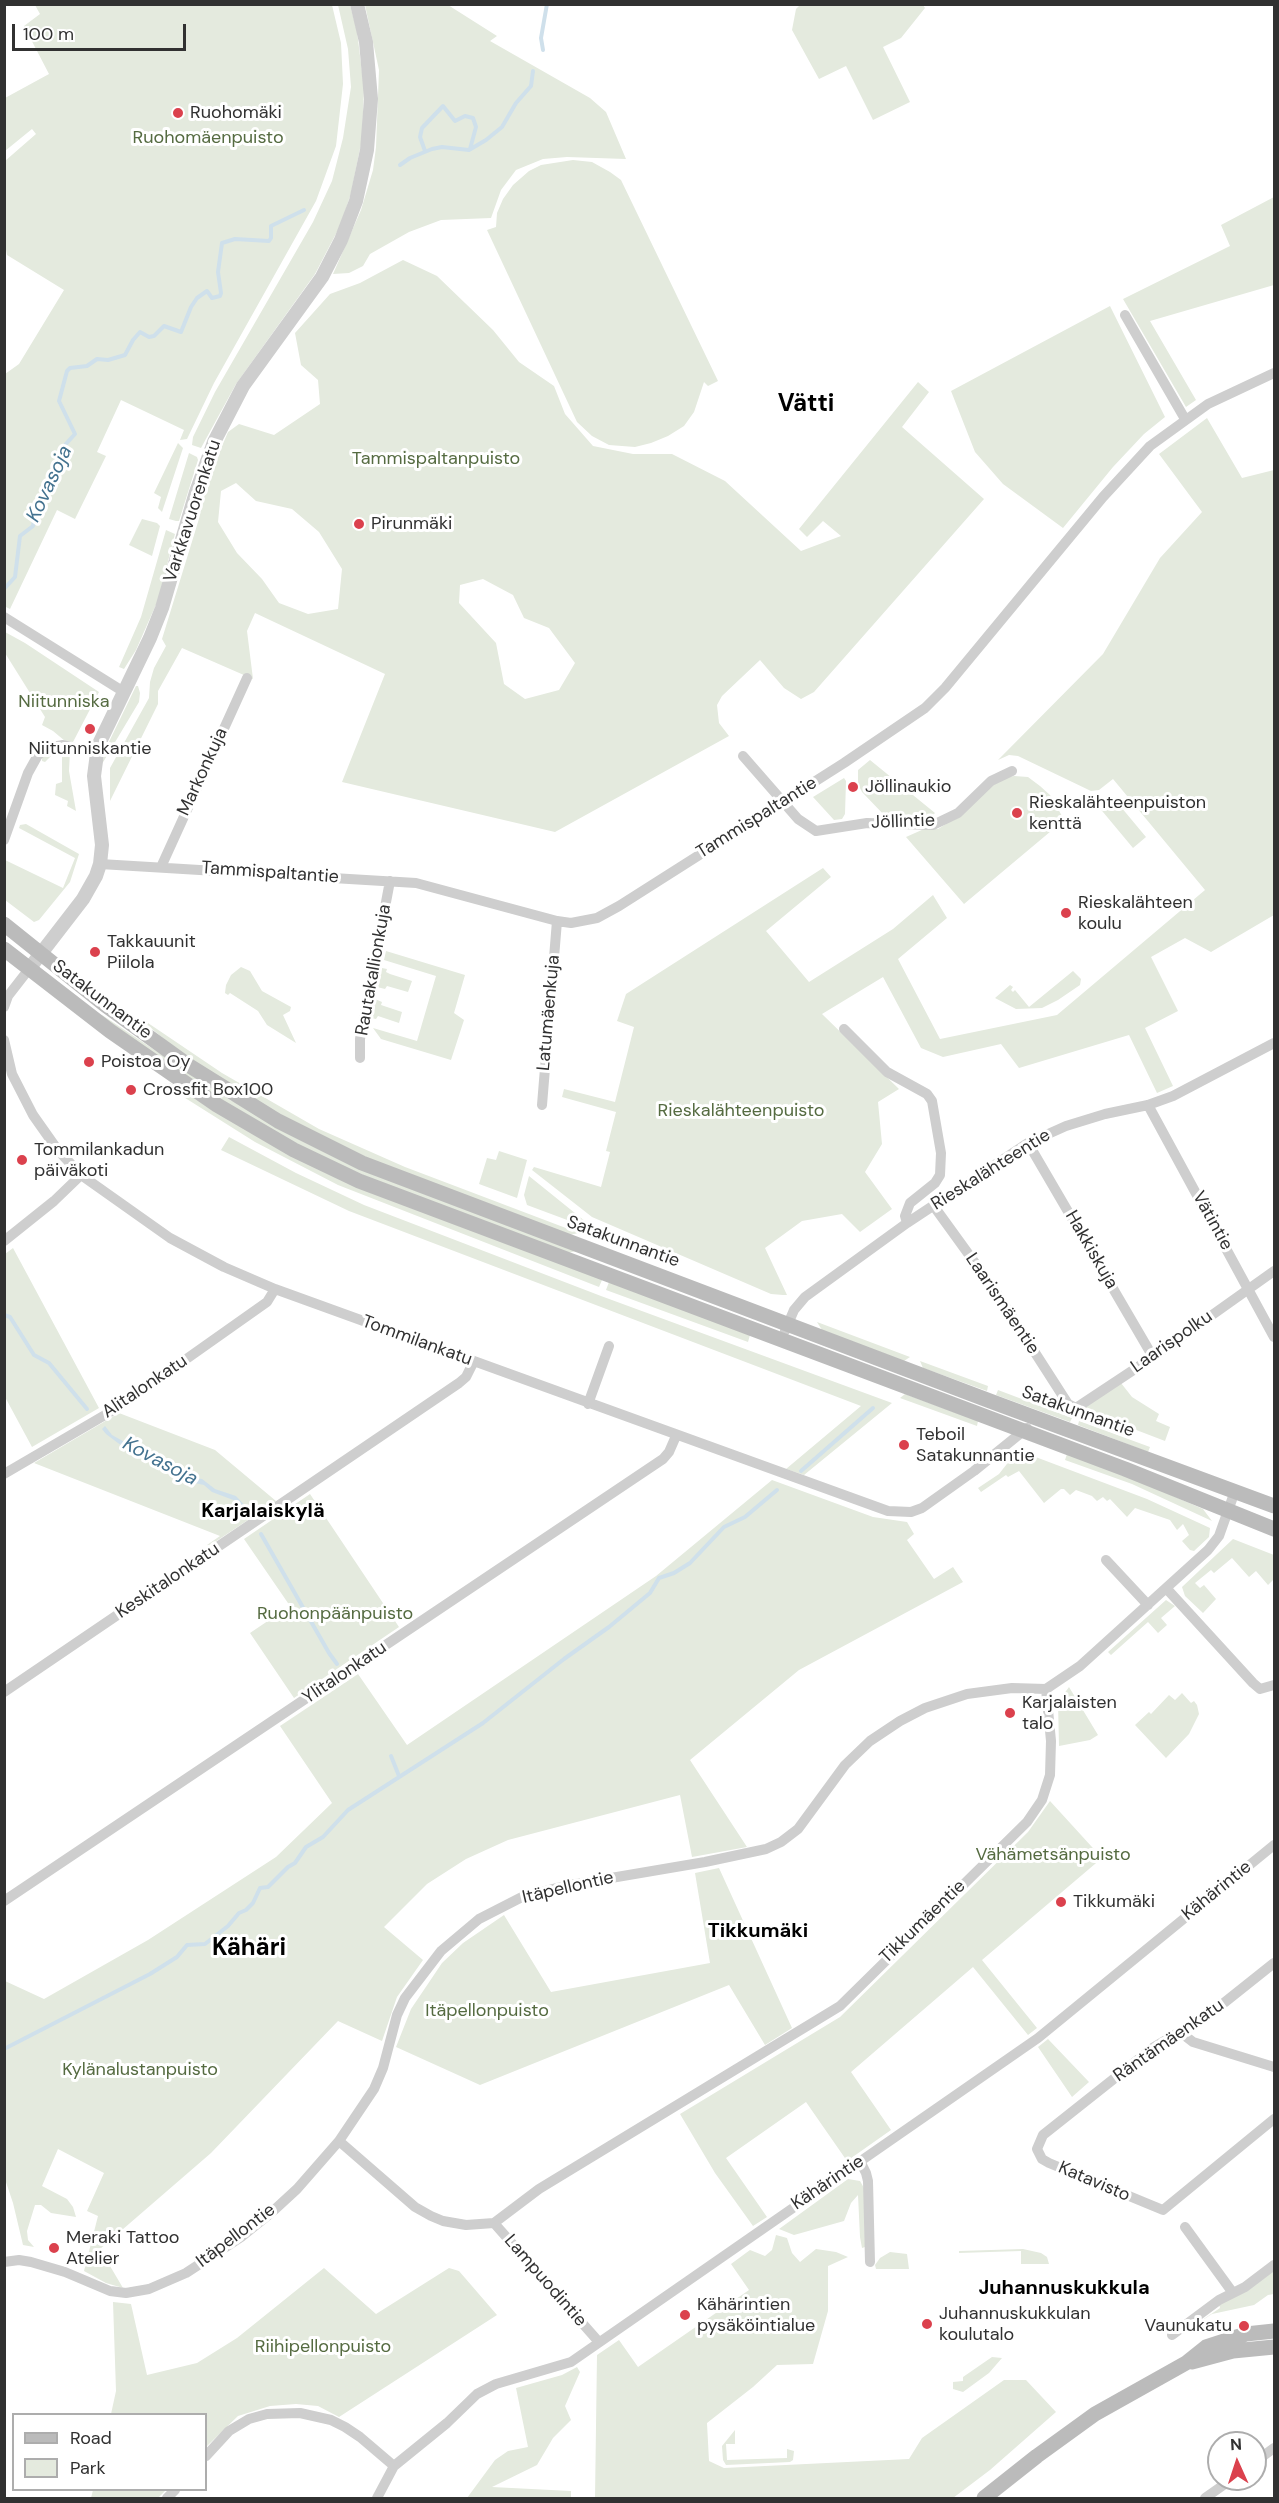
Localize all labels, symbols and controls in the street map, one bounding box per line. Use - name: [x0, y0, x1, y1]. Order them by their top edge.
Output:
- scale bar: [15, 12, 189, 50]
- text: 100 m: [23, 22, 74, 46]
- place label: Ruohomäki: [190, 102, 282, 124]
- marker: Ruohomäki: [171, 106, 185, 120]
- park label: Ruohomäenpuisto: [132, 127, 284, 149]
- district label: Vätti: [778, 391, 834, 419]
- street label: Varkkavuorenkatu: [160, 437, 226, 585]
- water label: Kovasoja: [22, 442, 78, 526]
- park label: Tammispaltanpuisto: [352, 448, 520, 470]
- place label: Pirunmäki: [371, 513, 452, 535]
- marker: Pirunmäki: [352, 517, 366, 531]
- park label: Niitunniska: [18, 691, 110, 713]
- marker: Niitunniskantie: [83, 722, 97, 736]
- street label: Markonkuja: [173, 725, 233, 819]
- place label: Niitunniskantie: [28, 738, 152, 760]
- street label: Tammispaltantie: [693, 772, 821, 864]
- place label: Jöllinaukio: [865, 776, 952, 798]
- marker: Jöllinaukio: [846, 780, 860, 794]
- place label: Rieskalähteenpuiston kenttä: [1029, 792, 1206, 834]
- marker: Rieskalähteenpuiston kenttä: [1010, 806, 1024, 820]
- street label: Jöllintie: [871, 810, 935, 834]
- street label: Tammispaltantie: [200, 857, 340, 889]
- place label: Rieskalähteen koulu: [1078, 892, 1193, 934]
- street label: Rautakallionkuja: [352, 903, 396, 1037]
- marker: Rieskalähteen koulu: [1059, 906, 1073, 920]
- place label: Takkauunit Piilola: [107, 931, 196, 974]
- marker: Takkauunit Piilola: [88, 945, 102, 959]
- street label: Latumäenkuja: [533, 954, 565, 1072]
- street label: Satakunnantie: [48, 956, 156, 1044]
- place label: Poistoa Oy: [101, 1051, 191, 1073]
- marker: Poistoa Oy: [82, 1055, 96, 1069]
- place label: Crossfit Box100: [143, 1079, 273, 1101]
- marker: Crossfit Box100: [124, 1083, 138, 1097]
- park label: Rieskalähteenpuisto: [658, 1100, 824, 1122]
- street label: Rieskalähteentie: [927, 1125, 1055, 1215]
- place label: Tommilankadun päiväkoti: [34, 1139, 164, 1182]
- marker: Tommilankadun päiväkoti: [15, 1153, 29, 1167]
- street label: Vätintie: [1187, 1188, 1237, 1254]
- street label: Hakkiskuja: [1060, 1207, 1122, 1293]
- street label: Satakunnantie: [564, 1212, 682, 1272]
- street label: Laarismäentie: [960, 1249, 1044, 1359]
- street label: Laarispolku: [1127, 1306, 1217, 1378]
- street label: Tommilankatu: [359, 1311, 475, 1371]
- street label: Alitalonkatu: [98, 1351, 192, 1423]
- street label: Satakunnantie: [1019, 1382, 1137, 1442]
- place label: Teboil Satakunnantie: [916, 1424, 1035, 1466]
- water label: Kovasoja: [118, 1432, 202, 1492]
- marker: Teboil Satakunnantie: [897, 1438, 911, 1452]
- district label: Karjalaiskylä: [201, 1500, 325, 1524]
- street label: Keskitalonkatu: [112, 1538, 224, 1624]
- park label: Ruohonpäänpuisto: [257, 1603, 413, 1625]
- street label: Ylitalonkatu: [299, 1637, 391, 1709]
- place label: Karjalaisten talo: [1022, 1692, 1117, 1734]
- marker: Karjalaisten talo: [1003, 1706, 1017, 1720]
- park label: Vähämetsänpuisto: [975, 1844, 1131, 1866]
- street label: Kähärintie: [1178, 1857, 1256, 1925]
- street label: Itäpellontie: [520, 1867, 616, 1909]
- street label: Tikkumäentie: [876, 1876, 970, 1968]
- place label: Tikkumäki: [1073, 1891, 1155, 1913]
- marker: Tikkumäki: [1054, 1895, 1068, 1909]
- district label: Tikkumäki: [708, 1920, 808, 1944]
- district label: Kähäri: [212, 1935, 286, 1963]
- street label: Räntämäenkatu: [1110, 1995, 1228, 2087]
- park label: Itäpellonpuisto: [425, 2000, 549, 2022]
- park label: Kylänalustanpuisto: [62, 2059, 218, 2081]
- street label: Kähärintie: [788, 2151, 868, 2215]
- street label: Katavisto: [1055, 2157, 1133, 2207]
- street label: Itäpellontie: [192, 2199, 280, 2273]
- place label: Meraki Tattoo Atelier: [66, 2227, 180, 2270]
- street label: Lampuodintie: [499, 2230, 591, 2332]
- marker: Meraki Tattoo Atelier: [47, 2241, 61, 2255]
- district label: Juhannuskukkula: [978, 2277, 1150, 2301]
- place label: Kähärintien pysäköintialue: [697, 2294, 815, 2336]
- place label: Juhannuskukkulan koulutalo: [939, 2303, 1090, 2346]
- marker: Kähärintien pysäköintialue: [678, 2308, 692, 2322]
- place label: Vaunukatu: [1144, 2315, 1232, 2337]
- marker: Juhannuskukkulan koulutalo: [920, 2317, 934, 2331]
- marker: Vaunukatu: [1237, 2319, 1251, 2333]
- park label: Riihipellonpuisto: [255, 2336, 391, 2358]
- legend: [12, 2413, 207, 2491]
- text: Road: [70, 2426, 112, 2450]
- north arrow: [1207, 2431, 1267, 2491]
- text: N: [1230, 2434, 1243, 2455]
- text: Park: [70, 2456, 106, 2480]

